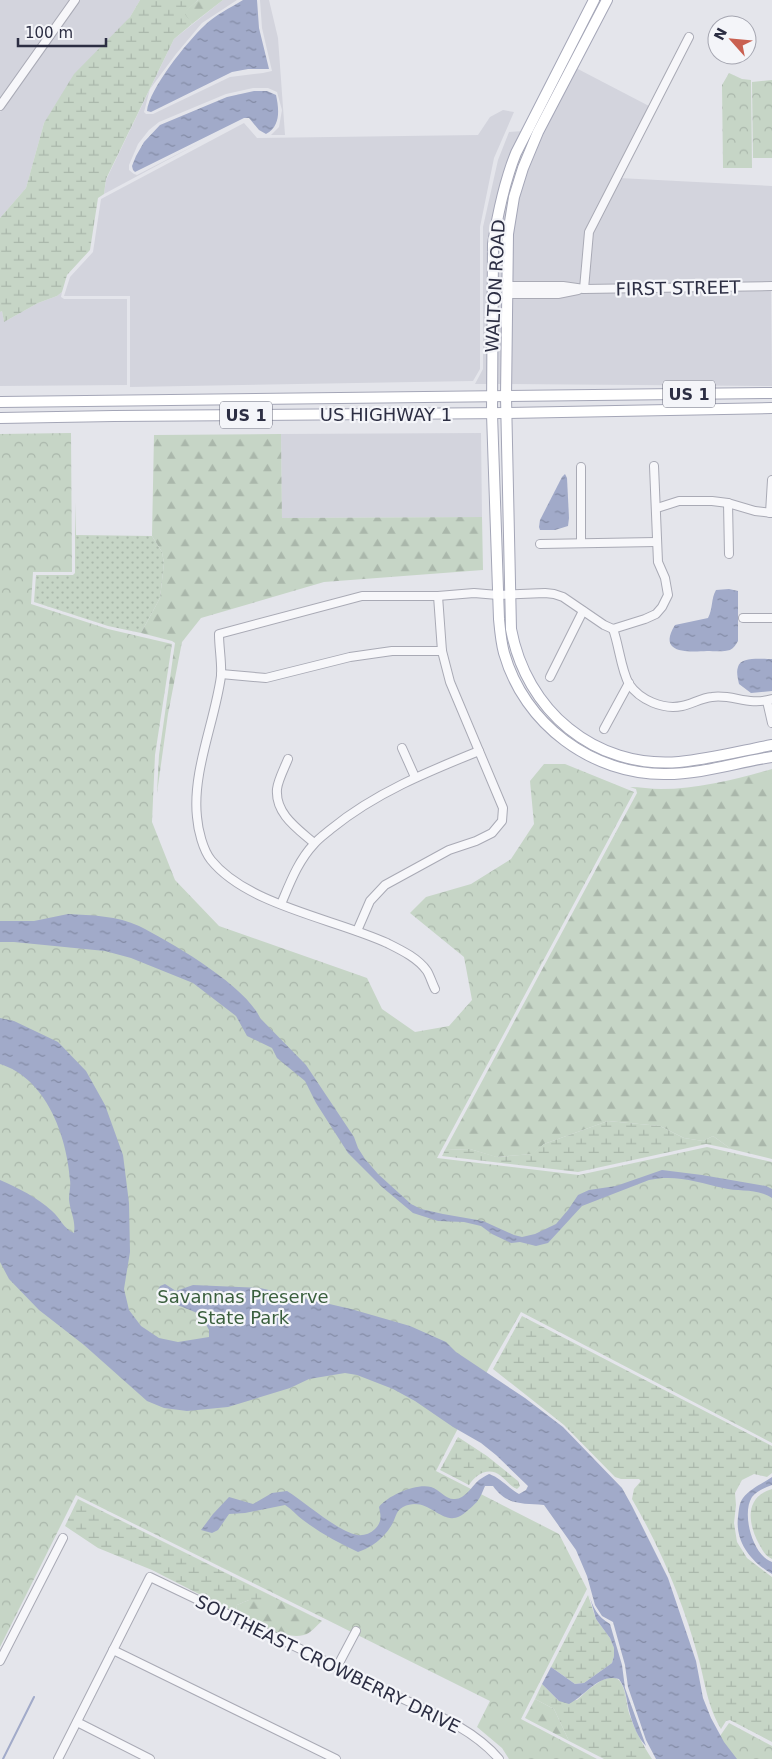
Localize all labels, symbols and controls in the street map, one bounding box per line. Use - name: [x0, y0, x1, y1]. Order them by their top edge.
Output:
- scale bar: [18, 15, 105, 47]
- north arrow: [707, 15, 757, 65]
- text: 100 m: [25, 24, 73, 42]
- text: N: [711, 25, 730, 43]
- street label: WALTON ROAD: [481, 219, 509, 353]
- street label: FIRST STREET: [615, 276, 742, 300]
- road number: US 1: [663, 380, 715, 408]
- road number: US 1: [220, 402, 272, 428]
- street label: US HIGHWAY 1: [320, 404, 452, 425]
- park label: Savannas Preserve State Park: [157, 1286, 329, 1328]
- street label: SOUTHEAST CROWBERRY DRIVE: [192, 1591, 464, 1737]

